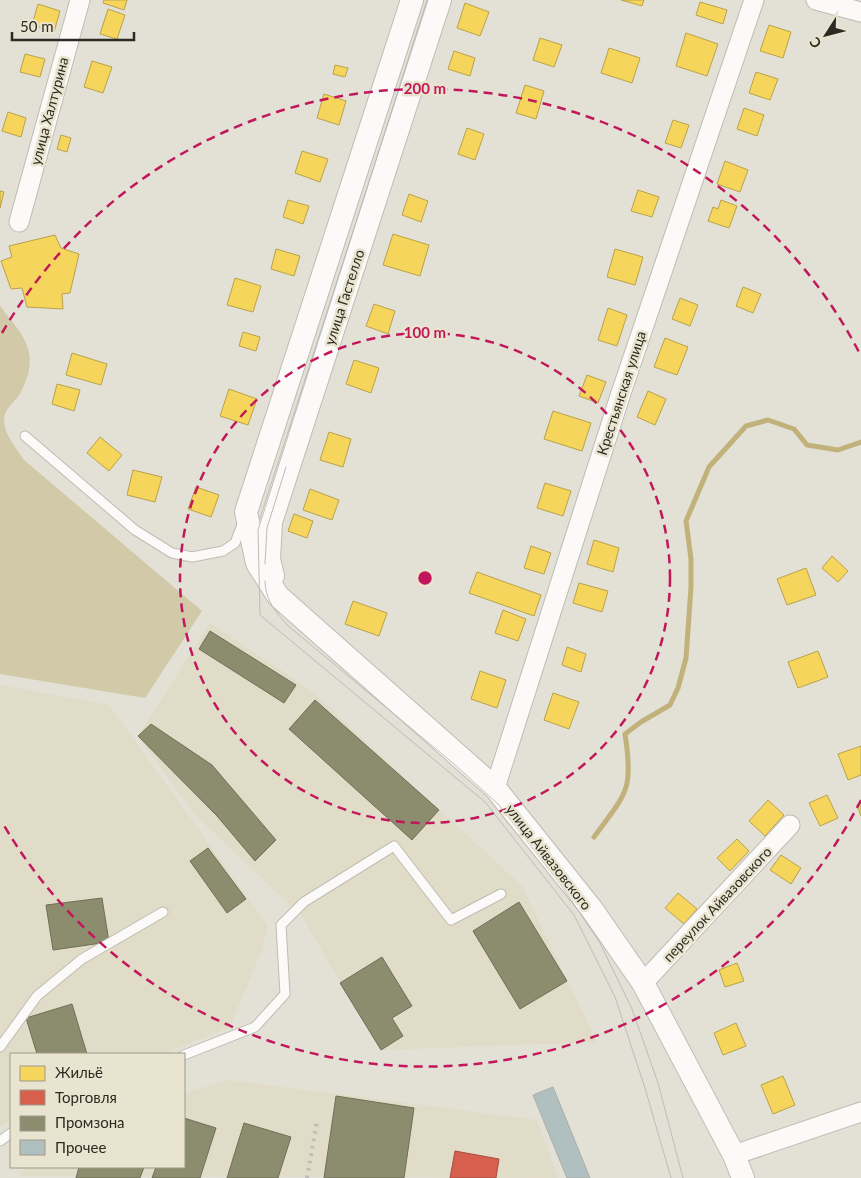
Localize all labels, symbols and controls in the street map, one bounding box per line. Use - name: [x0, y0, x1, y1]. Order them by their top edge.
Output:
- scale bar: [12, 10, 135, 42]
- north arrow: [801, 10, 851, 60]
- text: 50 m: [20, 17, 54, 35]
- text: С: [805, 34, 825, 52]
- street label: улица Халтурина: [26, 55, 72, 167]
- text: 200 m: [404, 79, 446, 97]
- street label: улица Гастелло: [321, 247, 367, 347]
- text: 100 m: [404, 323, 446, 341]
- street label: Крестьянская улица: [593, 329, 649, 457]
- centre of rings: [416, 569, 434, 587]
- street label: улица Айвазовского: [502, 801, 596, 913]
- street label: переулок Айвазовского: [659, 843, 775, 965]
- legend: [10, 1053, 185, 1168]
- text: Жильё: [55, 1063, 103, 1081]
- text: Торговля: [55, 1088, 117, 1106]
- text: Промзона: [55, 1113, 125, 1131]
- text: Прочее: [55, 1138, 106, 1156]

